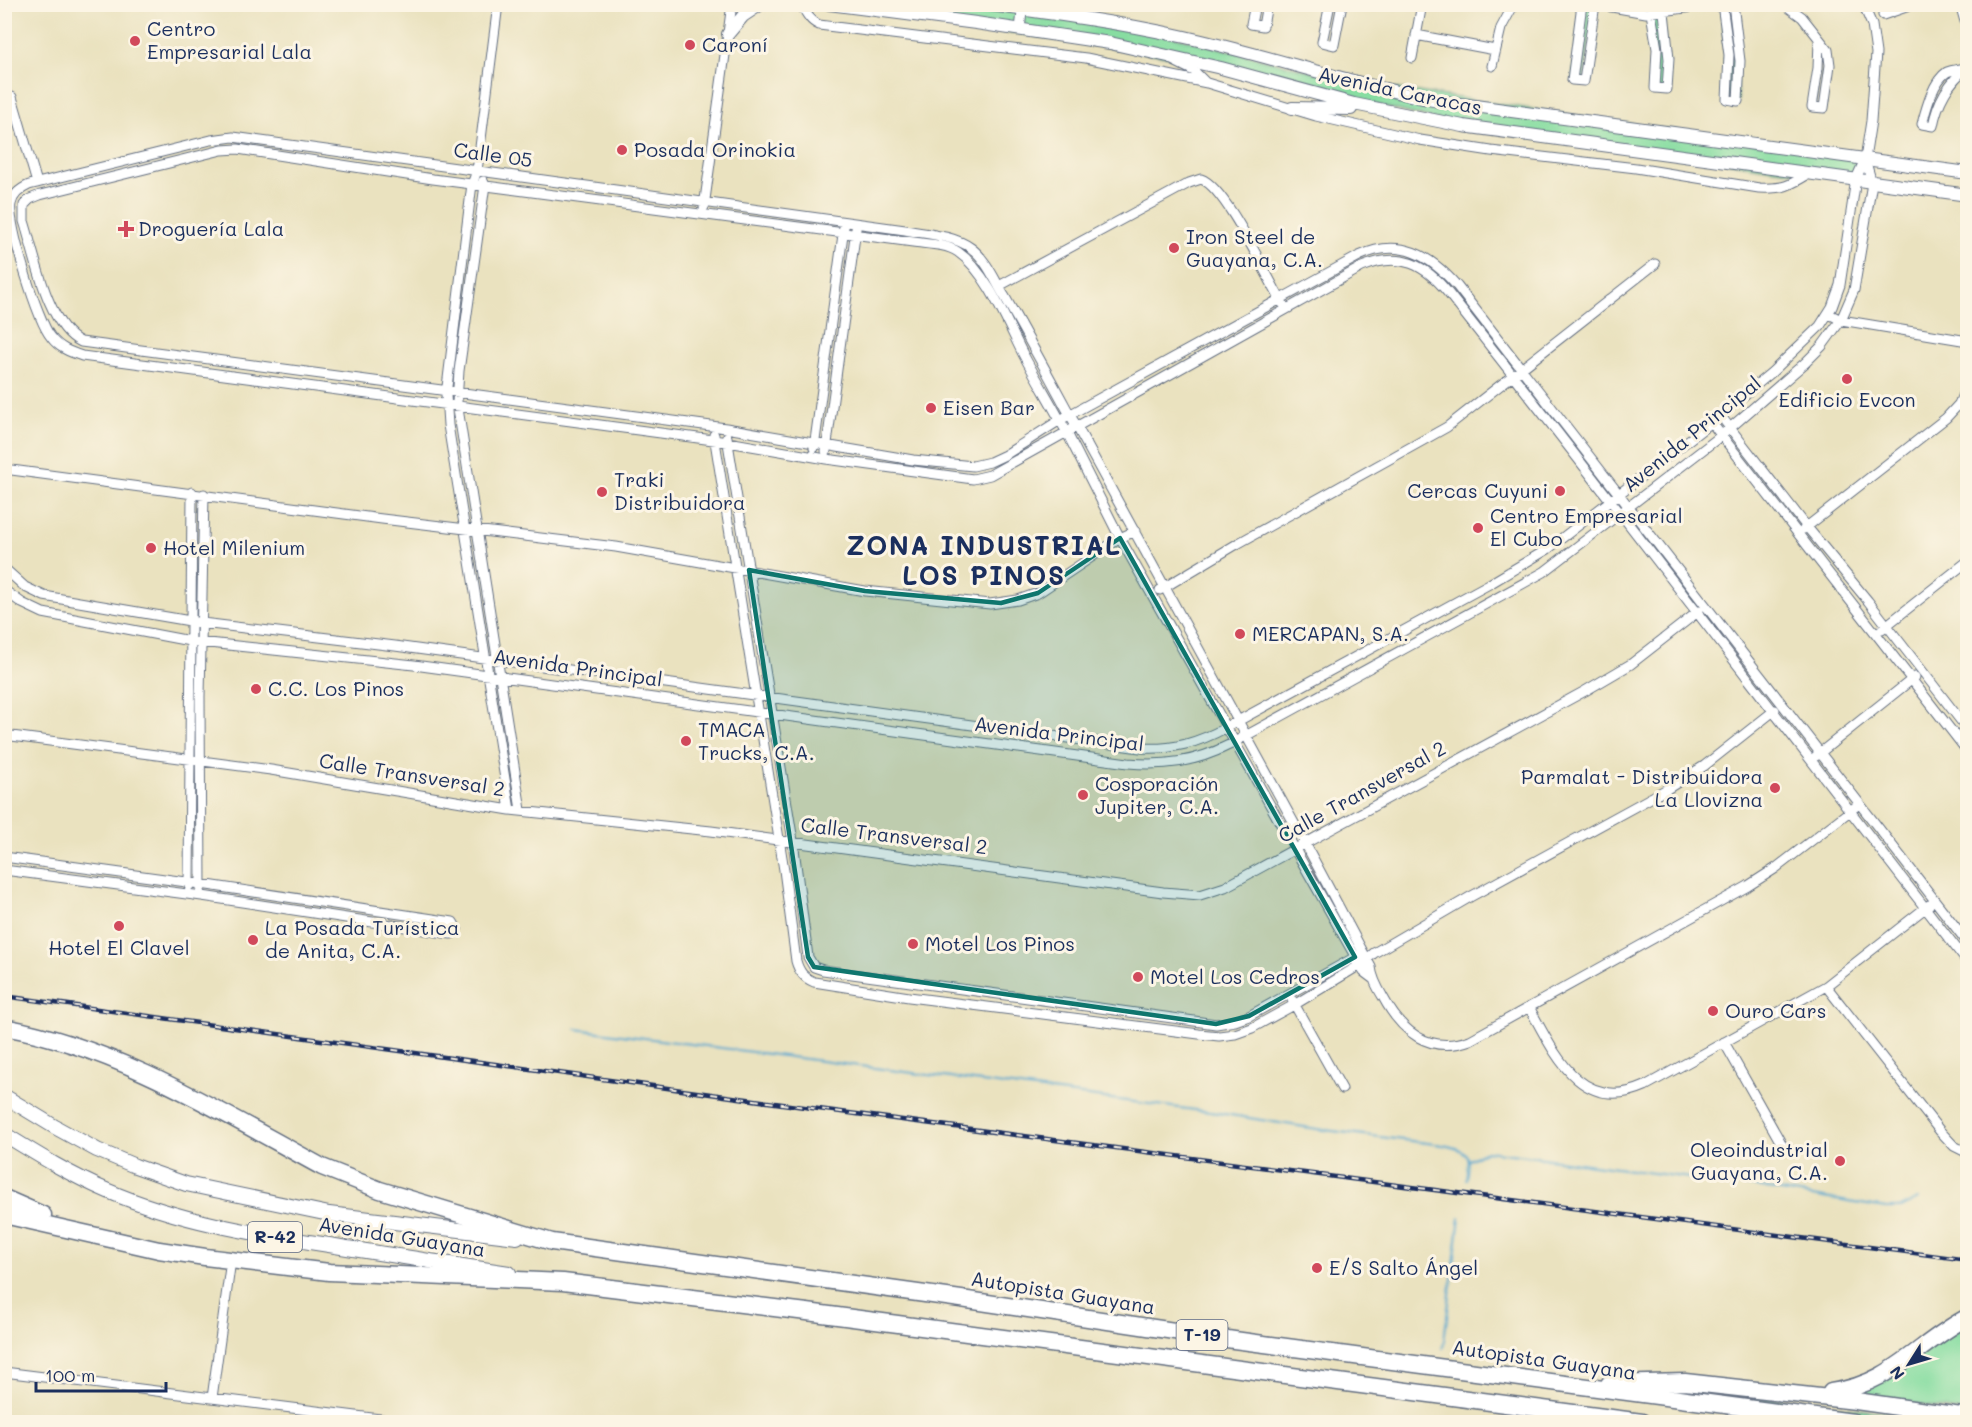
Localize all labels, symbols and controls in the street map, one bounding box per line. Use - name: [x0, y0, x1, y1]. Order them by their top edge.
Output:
- place label: Centro Empresarial Lala: [147, 15, 312, 64]
- place label: Caroní: [702, 31, 768, 57]
- marker: Centro Empresarial Lala: [128, 34, 142, 48]
- marker: Caroní: [683, 38, 697, 52]
- street label: Avenida Caracas: [1316, 60, 1484, 120]
- street label: Calle 05: [452, 136, 534, 172]
- place label: Posada Orinokia: [634, 136, 796, 162]
- marker: Posada Orinokia: [615, 143, 629, 157]
- place label: Droguería Lala: [138, 215, 284, 241]
- marker: Droguería Lala: [119, 222, 133, 236]
- place label: Iron Steel de Guayana, C.A.: [1186, 223, 1323, 272]
- marker: Iron Steel de Guayana, C.A.: [1167, 241, 1181, 255]
- street label: Avenida Principal: [1617, 369, 1766, 497]
- marker: Edificio Evcon: [1840, 372, 1854, 386]
- place label: Edificio Evcon: [1778, 386, 1916, 412]
- place label: Eisen Bar: [943, 394, 1035, 420]
- marker: Eisen Bar: [924, 401, 938, 415]
- place label: Traki Distribuidora: [614, 466, 745, 515]
- place label: Cercas Cuyuni: [1407, 477, 1548, 503]
- marker: Cercas Cuyuni: [1553, 484, 1567, 498]
- marker: Traki Distribuidora: [595, 485, 609, 499]
- place label: Centro Empresarial El Cubo: [1490, 502, 1683, 551]
- marker: Centro Empresarial El Cubo: [1471, 521, 1485, 535]
- district label: ZONA INDUSTRIAL LOS PINOS: [846, 528, 1122, 592]
- place label: Hotel Milenium: [163, 534, 305, 560]
- marker: Hotel Milenium: [144, 541, 158, 555]
- place label: MERCAPAN, S.A.: [1252, 620, 1409, 646]
- marker: MERCAPAN, S.A.: [1233, 627, 1247, 641]
- street label: Avenida Principal: [492, 642, 664, 692]
- place label: C.C. Los Pinos: [268, 675, 404, 701]
- marker: C.C. Los Pinos: [249, 682, 263, 696]
- street label: Avenida Principal: [973, 710, 1145, 756]
- place label: TMACA Trucks, C.A.: [698, 716, 815, 765]
- marker: TMACA Trucks, C.A.: [679, 734, 693, 748]
- street label: Calle Transversal 2: [1273, 734, 1450, 848]
- street label: Calle Transversal 2: [317, 746, 507, 802]
- place label: Parmalat - Distribuidora La Llovizna: [1521, 763, 1763, 812]
- place label: Cosporación Jupiter, C.A.: [1095, 770, 1219, 819]
- marker: Parmalat - Distribuidora La Llovizna: [1768, 781, 1782, 795]
- marker: Cosporación Jupiter, C.A.: [1076, 788, 1090, 802]
- street label: Calle Transversal 2: [799, 811, 989, 859]
- place label: La Posada Turística de Anita, C.A.: [265, 914, 459, 963]
- marker: Hotel El Clavel: [112, 919, 126, 933]
- place label: Motel Los Pinos: [925, 930, 1075, 956]
- marker: La Posada Turística de Anita, C.A.: [246, 933, 260, 947]
- place label: Hotel El Clavel: [48, 934, 190, 960]
- marker: Motel Los Pinos: [906, 937, 920, 951]
- place label: Motel Los Cedros: [1150, 963, 1320, 989]
- marker: Motel Los Cedros: [1131, 970, 1145, 984]
- place label: Ouro Cars: [1725, 997, 1827, 1023]
- marker: Ouro Cars: [1706, 1004, 1720, 1018]
- place label: Oleoindustrial Guayana, C.A.: [1690, 1136, 1828, 1185]
- marker: Oleoindustrial Guayana, C.A.: [1833, 1154, 1847, 1168]
- street label: Avenida Guayana: [317, 1210, 487, 1262]
- road number: R-42: [248, 1222, 302, 1252]
- place label: E/S Salto Ángel: [1329, 1254, 1478, 1280]
- marker: E/S Salto Ángel: [1310, 1261, 1324, 1275]
- street label: Autopista Guayana: [969, 1265, 1157, 1319]
- road number: T-19: [1176, 1320, 1228, 1350]
- street label: Autopista Guayana: [1450, 1333, 1638, 1385]
- north arrow: [1879, 1334, 1939, 1394]
- scale bar: [36, 1355, 166, 1393]
- text: N: [1885, 1362, 1909, 1385]
- text: 100 m: [45, 1363, 95, 1387]

